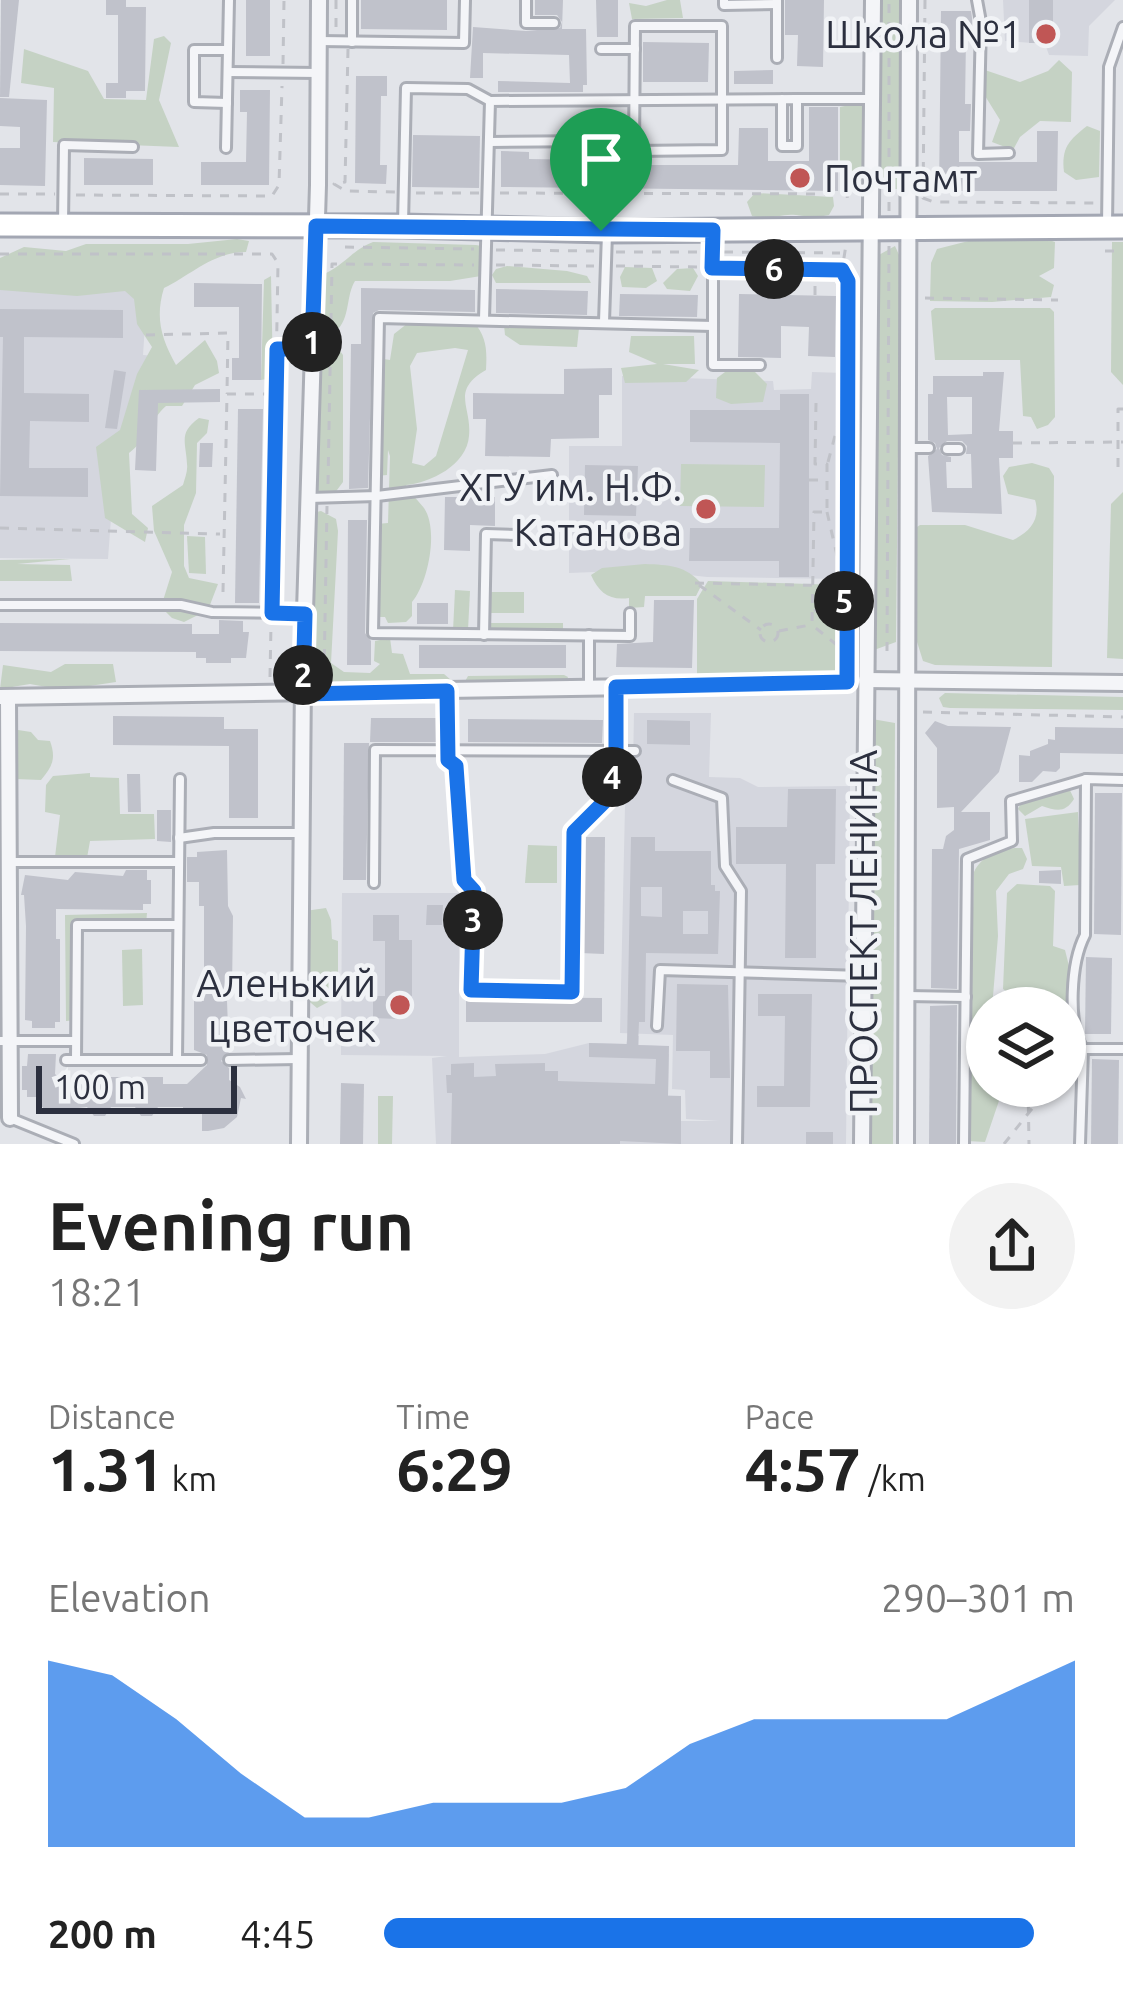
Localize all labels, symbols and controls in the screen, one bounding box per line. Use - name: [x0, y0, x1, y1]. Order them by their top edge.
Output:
- place label: Школа №1: [825, 12, 1022, 55]
- marker: Школа №1: [1033, 21, 1059, 47]
- pin: [550, 108, 652, 231]
- icon: arrive: [568, 126, 634, 192]
- place label: Почтамт: [824, 156, 977, 199]
- marker: Почтамт: [787, 165, 813, 191]
- pin: 6: [744, 239, 804, 299]
- text: 6: [765, 250, 783, 287]
- pin: 1: [282, 312, 342, 372]
- text: 1: [303, 323, 321, 360]
- place label: ХГУ им. Н.Ф. Катанова: [459, 465, 682, 553]
- marker: ХГУ им. Н.Ф. Катанова: [693, 496, 719, 522]
- pin: 5: [814, 571, 874, 631]
- text: 5: [835, 582, 853, 619]
- pin: 2: [273, 645, 333, 705]
- text: 2: [294, 656, 312, 693]
- pin: 4: [582, 747, 642, 807]
- street label: ПРОСПЕКТ ЛЕНИНА: [841, 750, 884, 1114]
- text: 4: [603, 758, 621, 795]
- pin: 3: [443, 890, 503, 950]
- text: 3: [464, 901, 482, 938]
- place label: Аленький цветочек: [196, 961, 376, 1049]
- map controls: [966, 987, 1086, 1107]
- button: layers: [966, 987, 1086, 1107]
- marker: Аленький цветочек: [387, 992, 413, 1018]
- scale bar: [36, 1060, 237, 1113]
- text: 100 m: [54, 1068, 146, 1105]
- button: share: [949, 1183, 1075, 1309]
- text: Evening run: [48, 1188, 414, 1262]
- text: 18:21: [48, 1270, 146, 1313]
- text: Distance: [48, 1398, 176, 1435]
- text: Time: [396, 1398, 470, 1435]
- text: Pace: [745, 1398, 815, 1435]
- text: 1.31: [48, 1435, 164, 1502]
- text: 6:29: [396, 1435, 513, 1502]
- text: 4:57: [745, 1435, 861, 1502]
- text: km: [164, 1460, 217, 1497]
- text: /km: [861, 1460, 926, 1497]
- text: Elevation: [48, 1576, 211, 1619]
- text: 290–301 m: [881, 1576, 1075, 1619]
- text: 200 m: [48, 1912, 157, 1955]
- text: 4:45: [240, 1912, 316, 1955]

